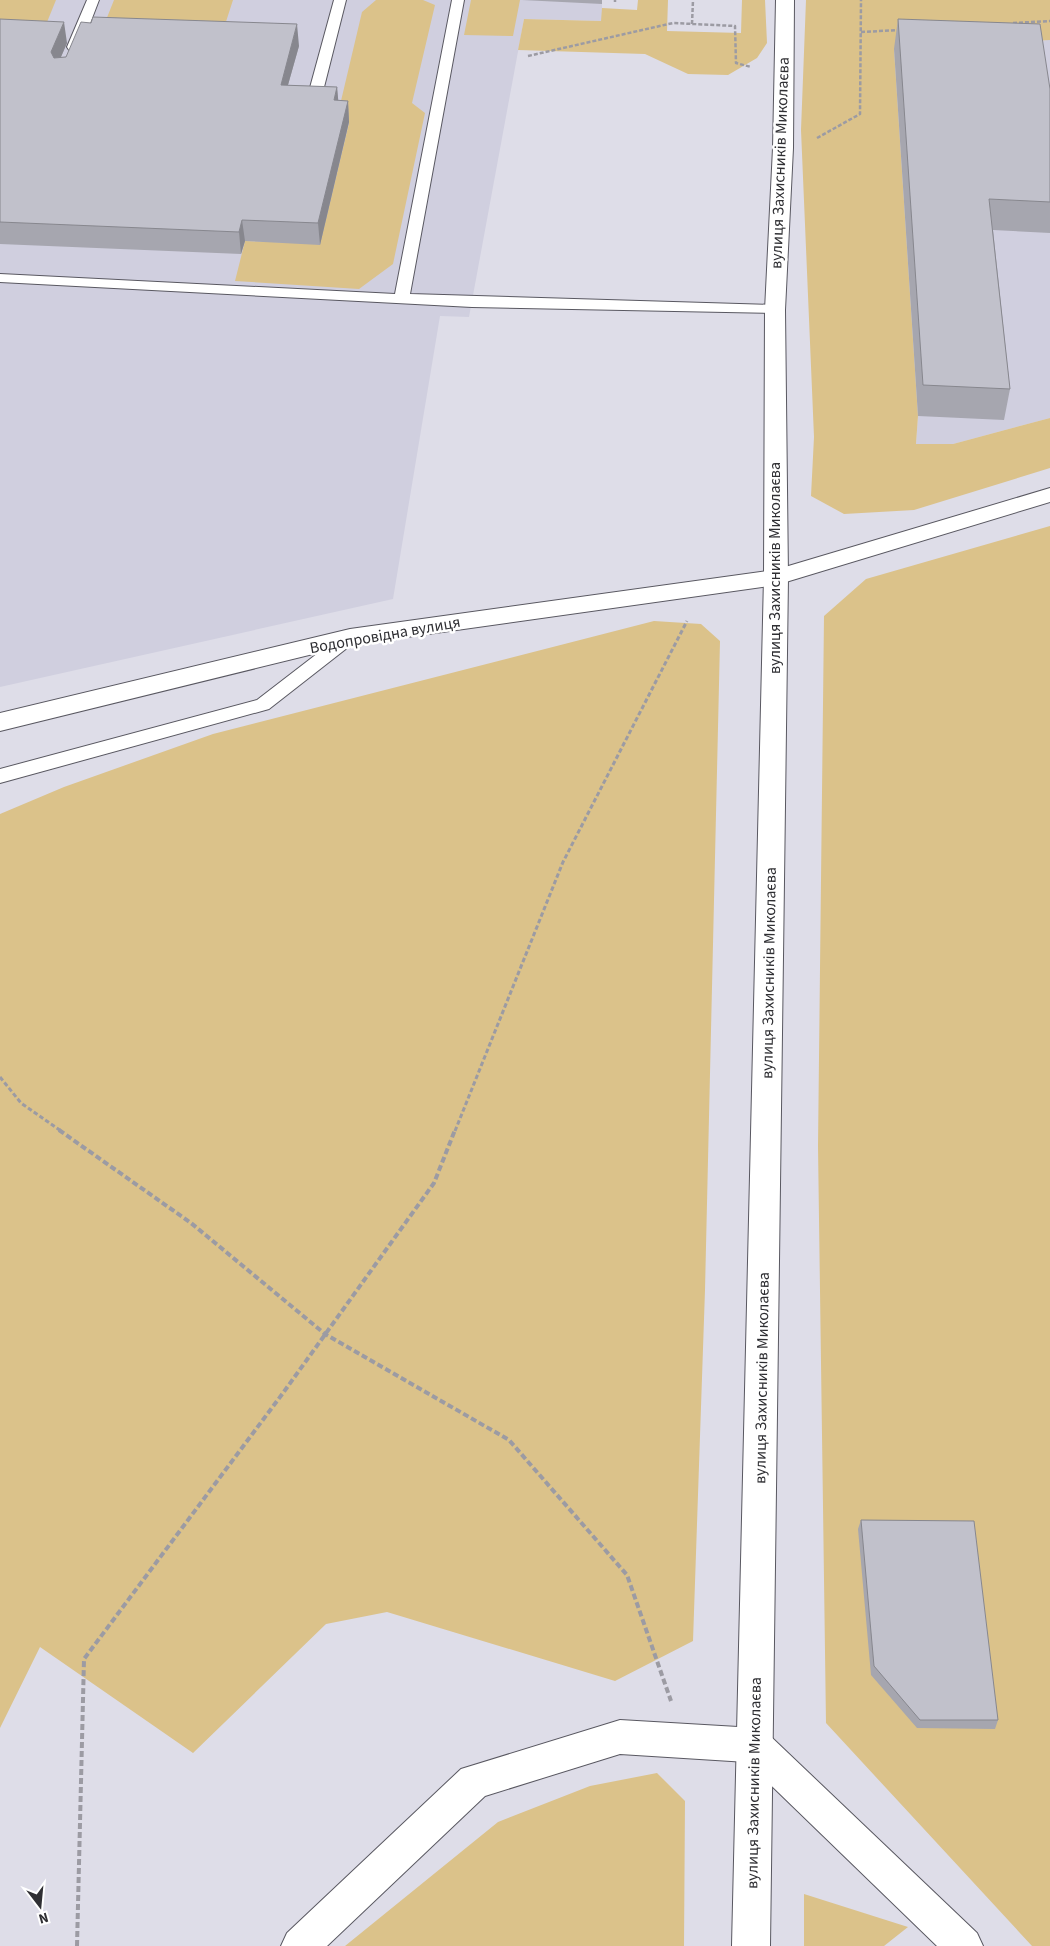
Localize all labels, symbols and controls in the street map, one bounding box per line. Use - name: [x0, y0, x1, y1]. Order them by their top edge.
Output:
- street label: вулиця Захисників Миколаєва: [765, 57, 795, 269]
- street label: вулиця Захисників Миколаєва: [764, 462, 786, 674]
- street label: Водопровідна вулиця: [308, 611, 462, 659]
- street label: вулиця Захисників Миколаєва: [756, 867, 782, 1079]
- street label: вулиця Захисників Миколаєва: [749, 1272, 775, 1484]
- street label: вулиця Захисників Миколаєва: [741, 1677, 767, 1889]
- north arrow: [15, 1881, 65, 1931]
- text: N: [36, 1907, 51, 1928]

